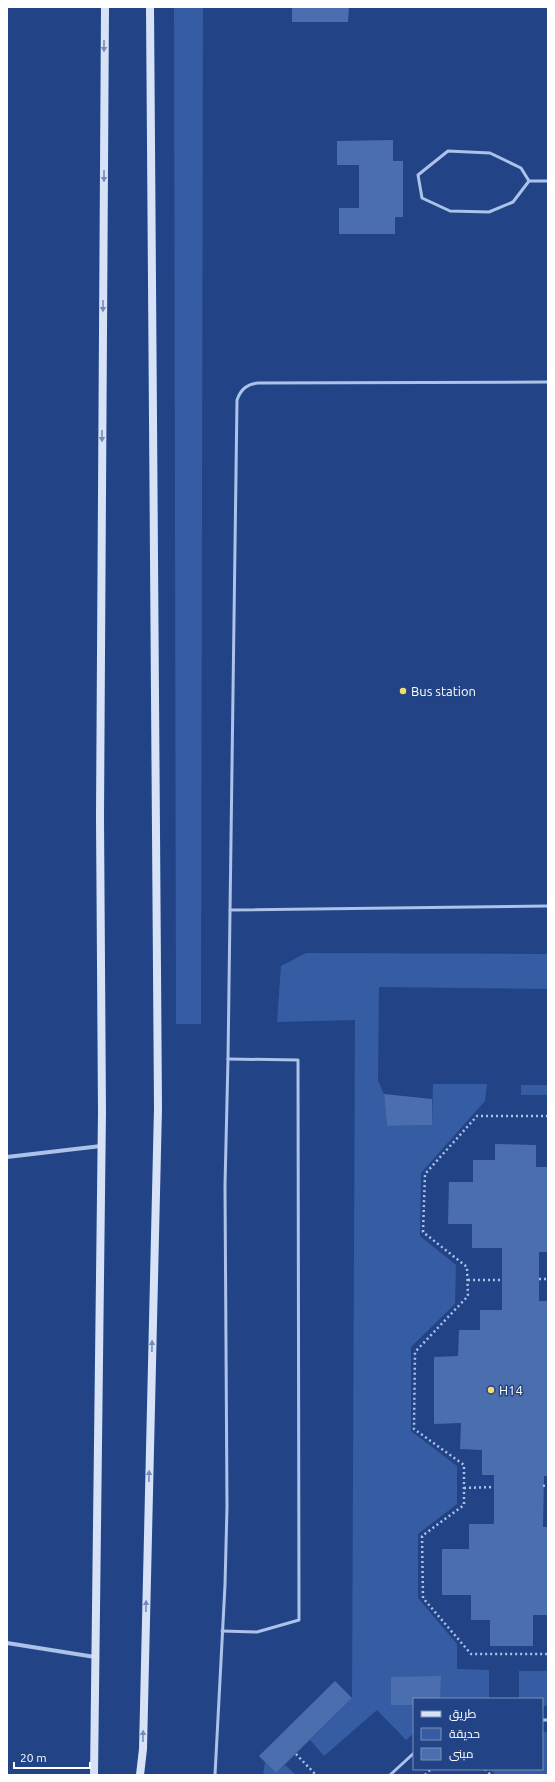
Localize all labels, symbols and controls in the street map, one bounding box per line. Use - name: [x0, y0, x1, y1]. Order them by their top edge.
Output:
- one-way arrow: [101, 40, 107, 53]
- one-way arrow: [100, 170, 107, 182]
- one-way arrow: [100, 300, 106, 313]
- one-way arrow: [99, 430, 105, 443]
- place label: Bus station: [411, 684, 476, 698]
- marker: Bus station: [398, 686, 408, 696]
- one-way arrow: [149, 1340, 156, 1352]
- place label: H14: [499, 1383, 523, 1397]
- marker: H14: [486, 1385, 496, 1395]
- one-way arrow: [146, 1469, 152, 1482]
- one-way arrow: [143, 1599, 149, 1612]
- legend: [413, 1698, 543, 1770]
- text: طريق: [449, 1707, 477, 1721]
- text: حديقة: [449, 1727, 480, 1741]
- one-way arrow: [140, 1729, 146, 1742]
- scale bar: [14, 1744, 90, 1770]
- text: مبنى: [449, 1747, 474, 1761]
- text: 20 m: [20, 1751, 47, 1764]

